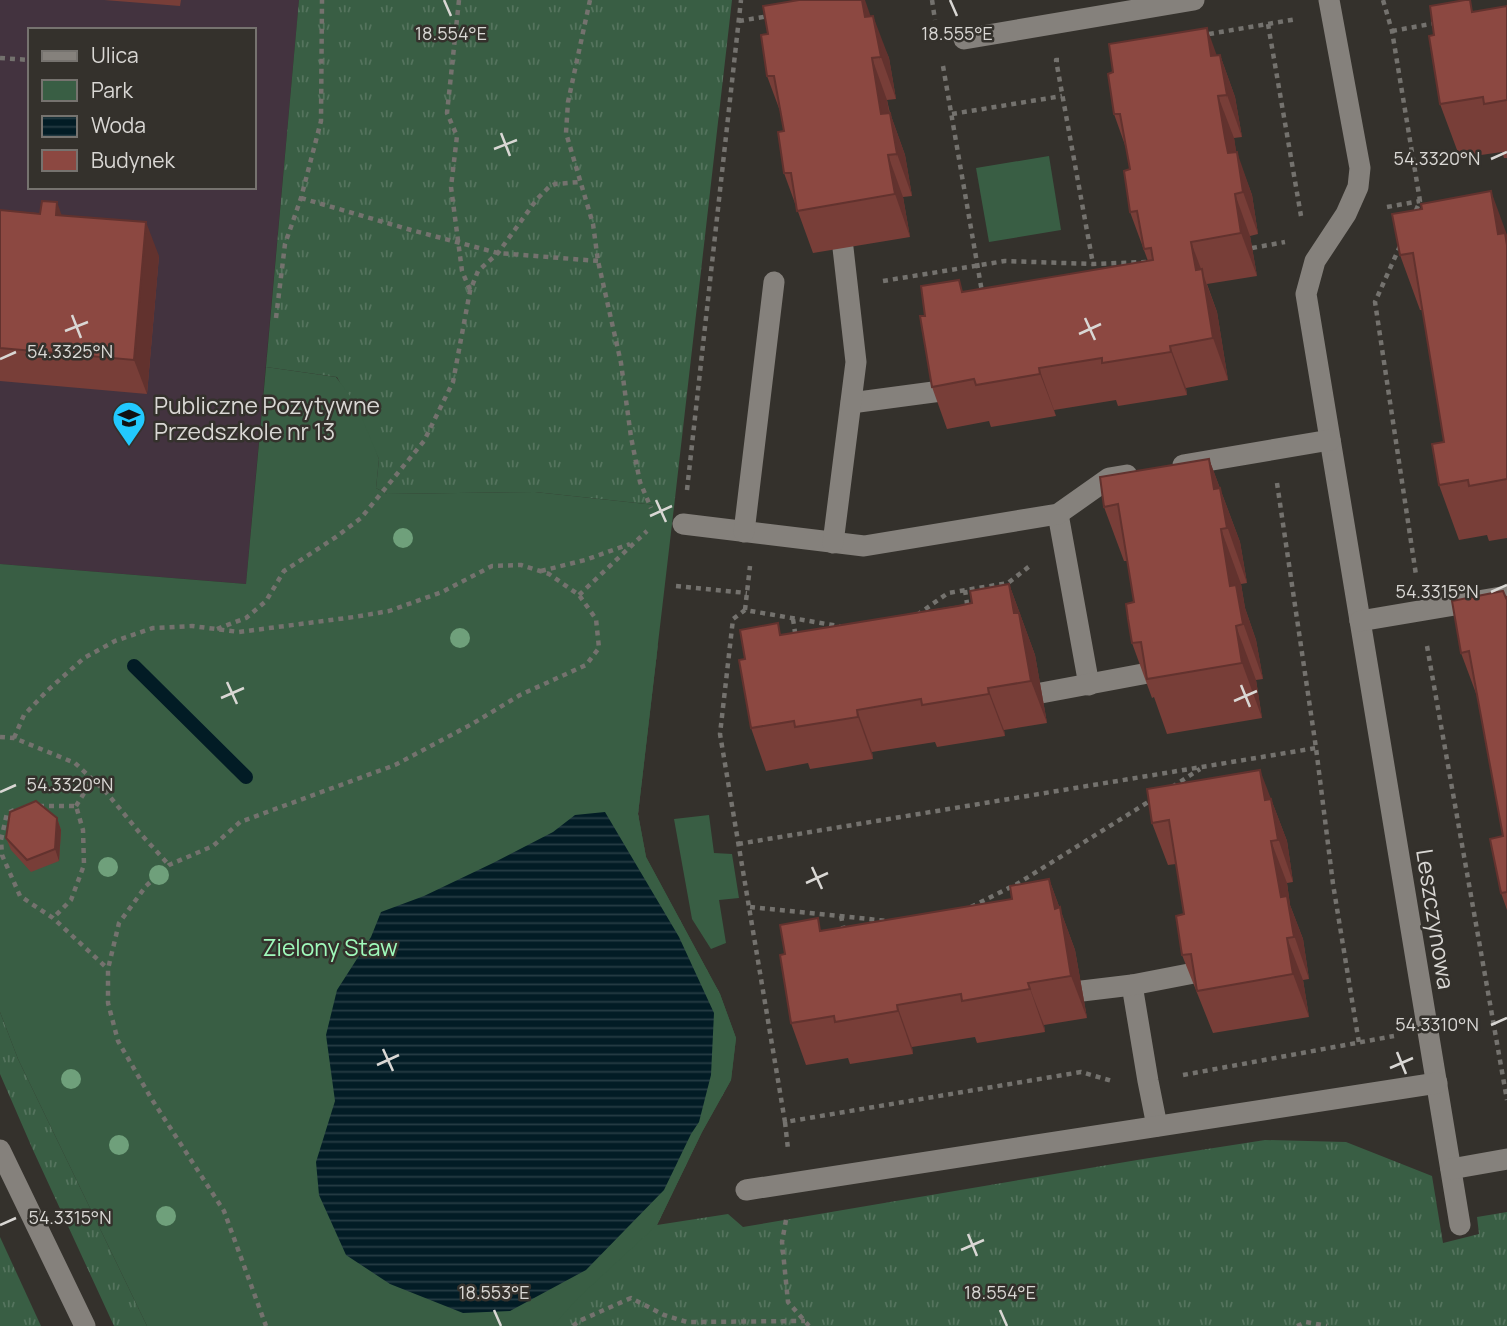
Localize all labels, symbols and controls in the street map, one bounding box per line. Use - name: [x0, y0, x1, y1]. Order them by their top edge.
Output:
- text: 18.554°E: [415, 21, 487, 45]
- text: 18.555°E: [921, 21, 993, 45]
- legend: [28, 28, 256, 189]
- text: Ulica: [91, 41, 139, 69]
- text: Park: [91, 76, 133, 104]
- text: Woda: [91, 111, 146, 139]
- text: Budynek: [91, 146, 176, 174]
- text: 54.3320°N: [1394, 146, 1480, 170]
- text: 54.3325°N: [27, 339, 113, 363]
- place label: Publiczne Pozytywne Przedszkole nr 13: [154, 389, 380, 447]
- school or university icon: Publiczne Pozytywne Przedszkole nr 13: [110, 399, 148, 448]
- text: 54.3315°N: [1396, 579, 1478, 603]
- text: 54.3320°N: [27, 772, 113, 796]
- street label: Leszczynowa: [1409, 847, 1463, 991]
- park label: Zielony Staw: [262, 931, 398, 963]
- text: 54.3310°N: [1395, 1012, 1479, 1036]
- text: 54.3315°N: [29, 1205, 111, 1229]
- text: 18.553°E: [458, 1280, 530, 1304]
- text: 18.554°E: [964, 1280, 1036, 1304]

